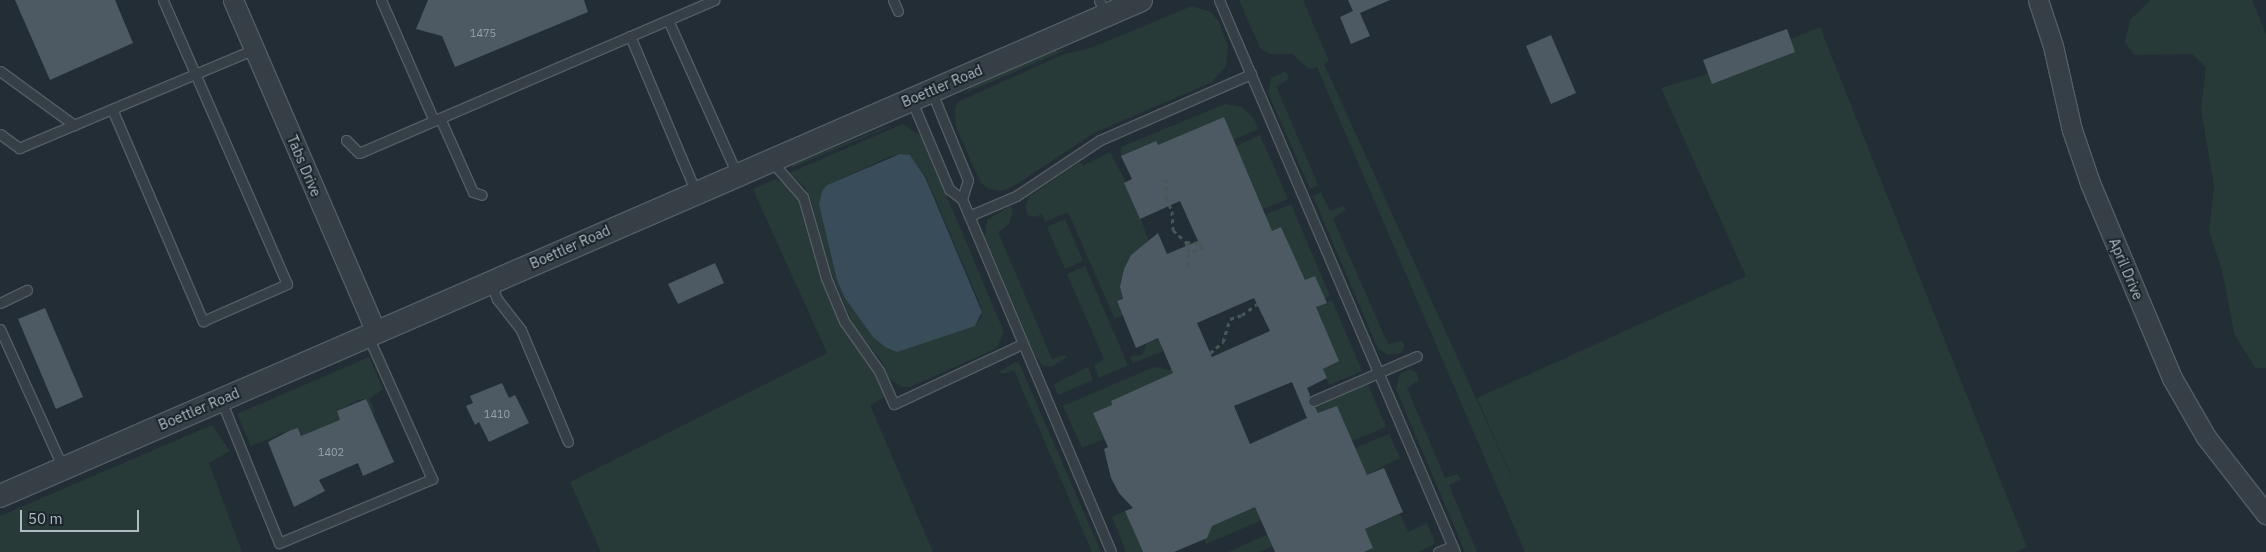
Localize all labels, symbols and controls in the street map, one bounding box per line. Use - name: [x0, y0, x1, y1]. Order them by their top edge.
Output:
- house number: 1475: [470, 26, 496, 40]
- street label: Boettler Road: [899, 61, 985, 111]
- street label: Tabs Drive: [284, 133, 324, 199]
- street label: Boettler Road: [527, 222, 613, 272]
- street label: April Drive: [2106, 236, 2146, 302]
- street label: Boettler Road: [156, 384, 242, 434]
- house number: 1410: [484, 407, 510, 421]
- house number: 1402: [318, 445, 344, 459]
- scale bar: [22, 500, 141, 532]
- text: 50 m: [28, 509, 63, 528]

